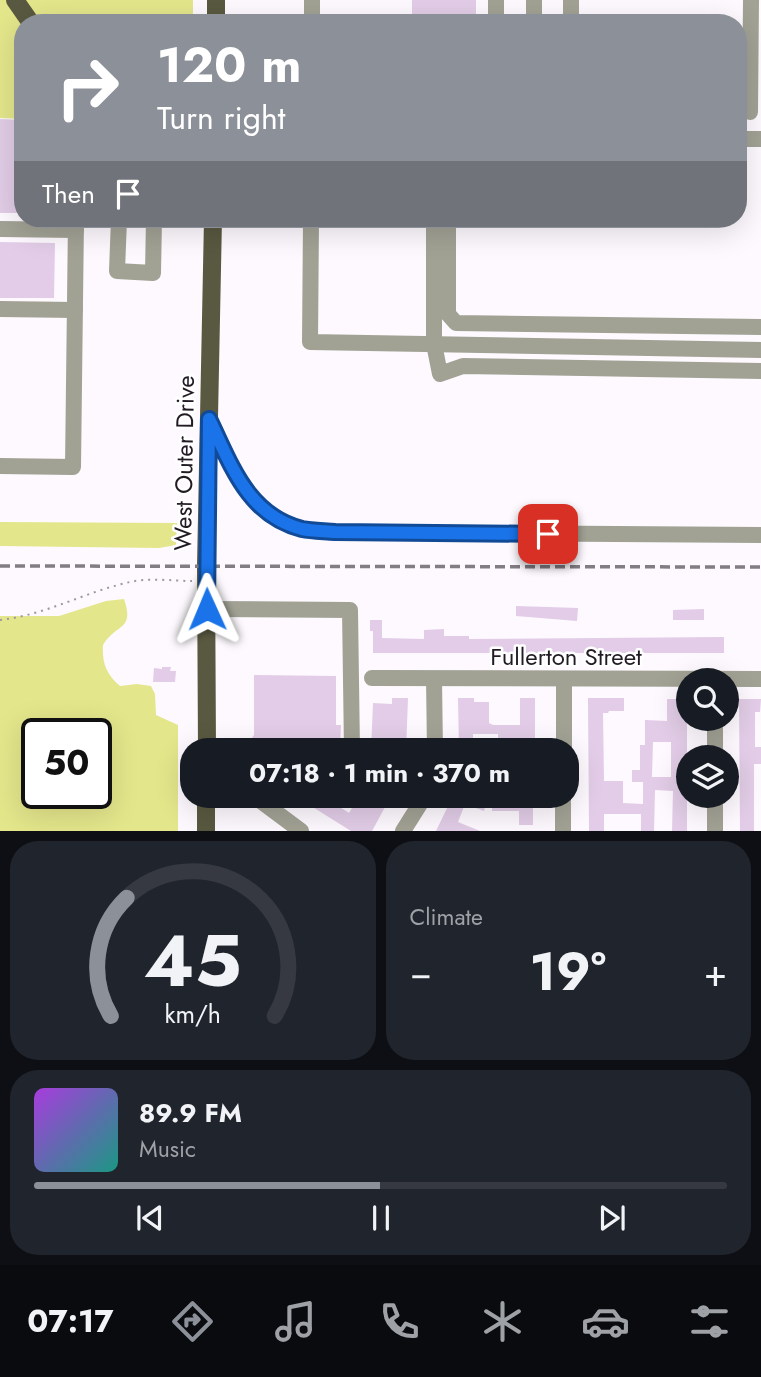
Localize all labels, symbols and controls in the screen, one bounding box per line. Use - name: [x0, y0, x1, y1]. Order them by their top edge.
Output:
- text: 120 m: [157, 30, 301, 100]
- icon: right: [42, 42, 133, 133]
- text: Turn right: [157, 95, 286, 141]
- text: Then: [42, 175, 95, 213]
- icon: arrive: [109, 175, 147, 213]
- street label: West Outer Drive: [165, 375, 203, 551]
- pin: [518, 504, 578, 564]
- icon: arrive: [529, 515, 567, 553]
- position arrow: [170, 572, 244, 646]
- street label: Fullerton Street: [490, 639, 642, 674]
- map controls: [676, 668, 739, 808]
- button: search: [676, 668, 739, 731]
- speed limit sign: 50: [21, 718, 112, 809]
- button: layers: [676, 745, 739, 808]
- text: 07:18 · 1 min · 370 m: [249, 754, 510, 792]
- text: Climate: [410, 900, 483, 934]
- text: 45: [144, 909, 242, 1014]
- text: 19°: [529, 934, 606, 1010]
- text: −: [410, 945, 432, 1000]
- text: +: [704, 945, 727, 1000]
- text: km/h: [164, 996, 221, 1032]
- text: 89.9 FM: [139, 1094, 242, 1132]
- text: Music: [139, 1132, 196, 1166]
- icon: previous: [131, 1199, 169, 1237]
- icon: pause: [362, 1199, 400, 1237]
- icon: next: [593, 1199, 631, 1237]
- icon: directions: [168, 1297, 217, 1346]
- icon: music: [271, 1297, 320, 1346]
- icon: phone: [375, 1297, 424, 1346]
- icon: climate: [478, 1297, 527, 1346]
- icon: car: [581, 1297, 630, 1346]
- icon: filters: [685, 1297, 734, 1346]
- text: 07:17: [27, 1298, 114, 1344]

